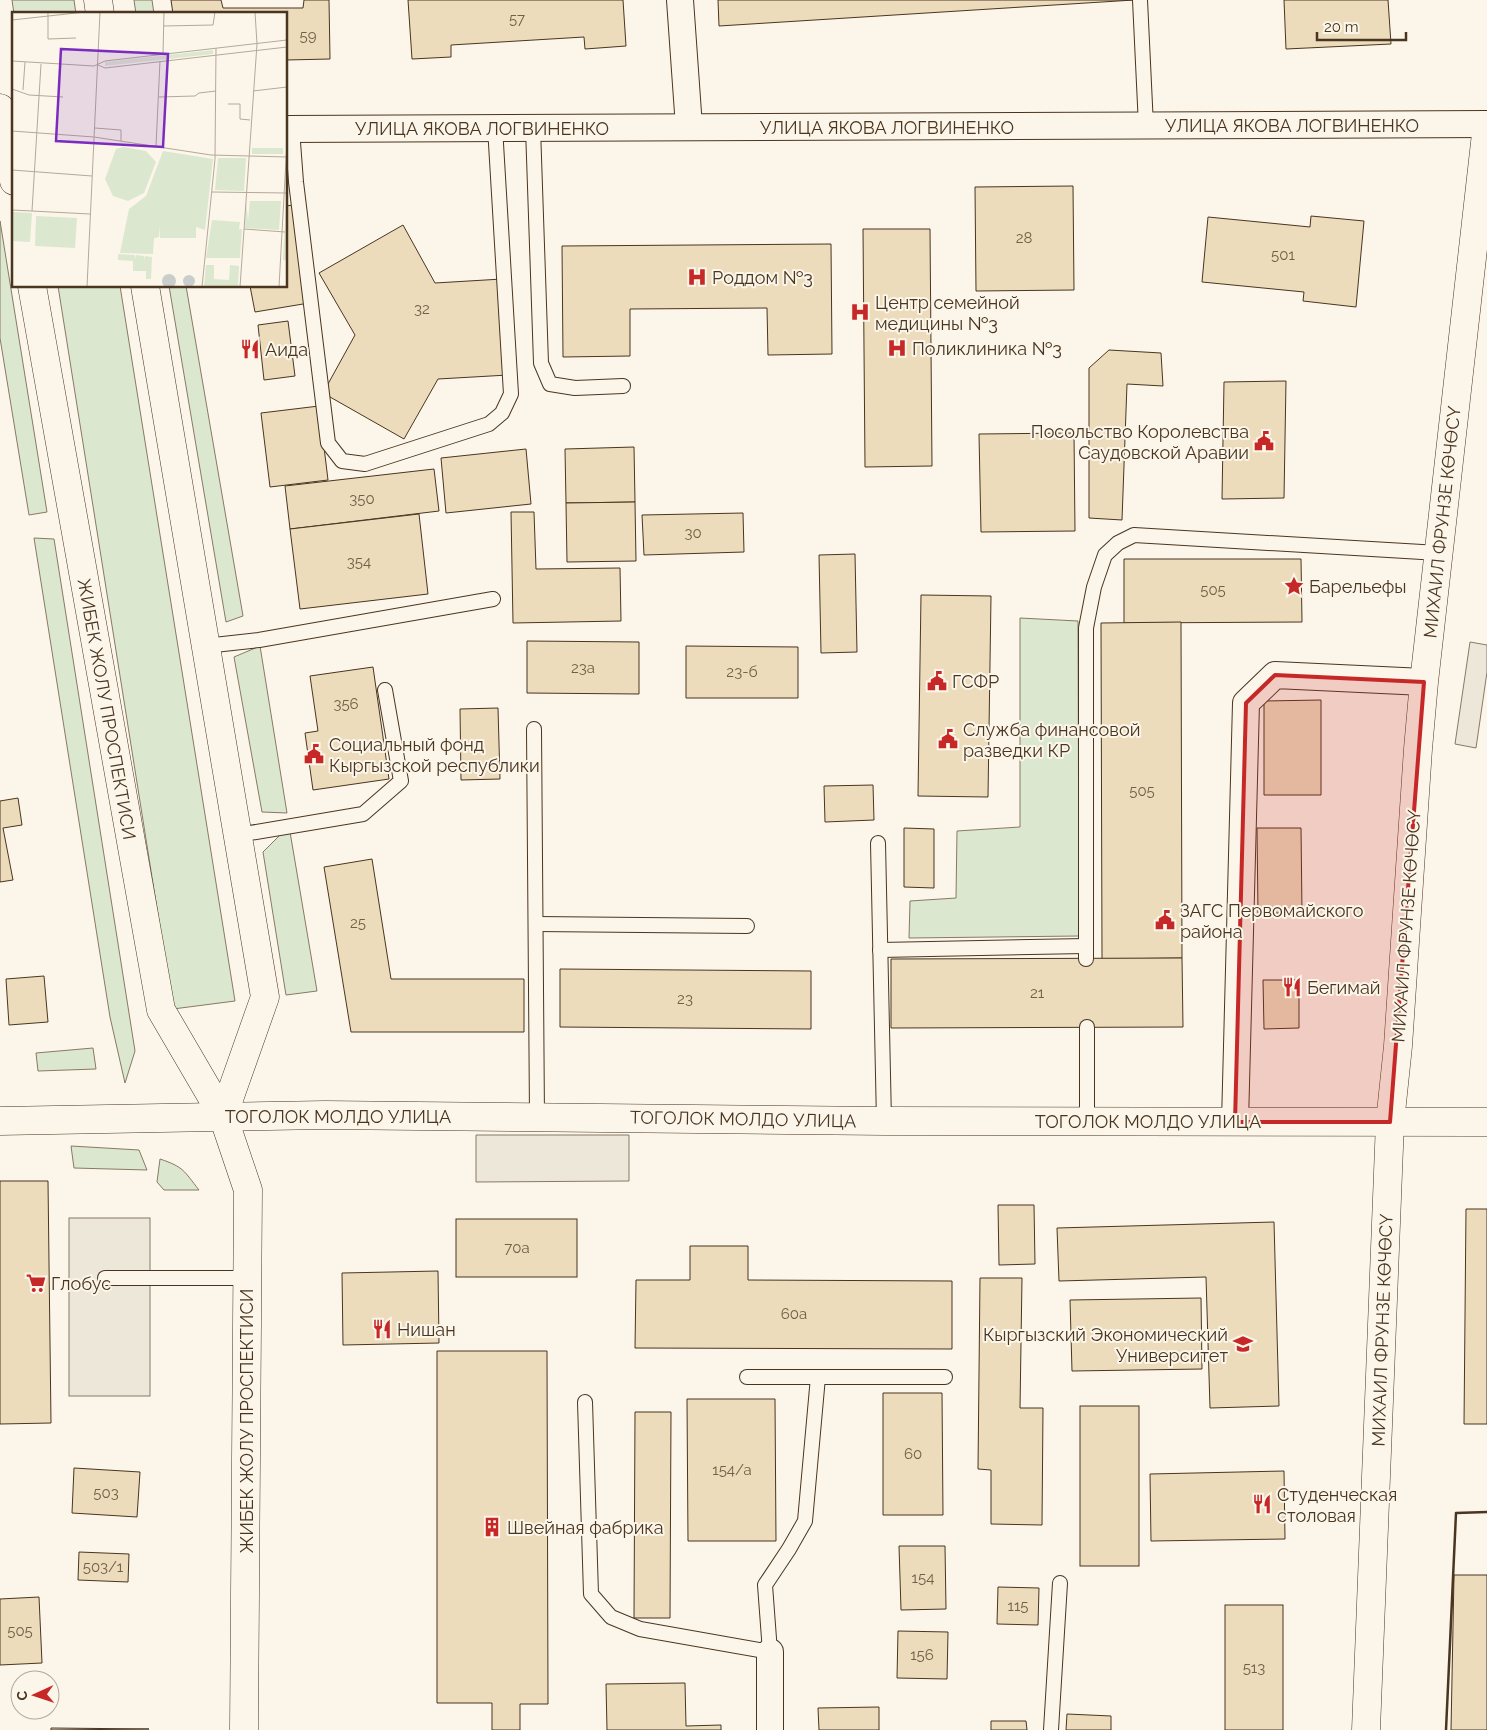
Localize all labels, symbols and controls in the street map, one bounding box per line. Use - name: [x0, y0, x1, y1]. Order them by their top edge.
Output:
- house number: 57: [509, 10, 525, 28]
- scale bar: [1317, 10, 1406, 42]
- inset map: [12, 12, 288, 288]
- text: 20 m: [1324, 18, 1359, 36]
- house number: 59: [300, 27, 317, 45]
- street label: УЛИЦА ЯКОВА ЛОГВИНЕНКО: [1165, 115, 1419, 136]
- street label: УЛИЦА ЯКОВА ЛОГВИНЕНКО: [760, 117, 1014, 138]
- street label: УЛИЦА ЯКОВА ЛОГВИНЕНКО: [355, 118, 609, 139]
- house number: 28: [1016, 229, 1032, 247]
- house number: 501: [1271, 246, 1295, 264]
- hospital icon: Роддом №3: [686, 266, 708, 288]
- place label: Роддом №3: [712, 267, 813, 288]
- place label: Центр семейной медицины №3: [875, 292, 1020, 334]
- house number: 32: [414, 300, 430, 318]
- hospital icon: Центр семейной медицины №3: [849, 301, 871, 323]
- hospital icon: Поликлиника №3: [886, 337, 908, 359]
- restaurant icon: Аида: [239, 338, 261, 360]
- place label: Поликлиника №3: [912, 338, 1062, 359]
- place label: Аида: [265, 339, 308, 360]
- street label: МИХАИЛ ФРУНЗЕ КӨЧӨСҮ: [1419, 405, 1465, 639]
- place label: Посольство Королевства Саудовской Аравии: [1031, 421, 1249, 463]
- public building icon: Посольство Королевства Саудовской Аравии: [1253, 430, 1275, 452]
- house number: 350: [349, 490, 375, 508]
- house number: 30: [684, 524, 702, 542]
- house number: 354: [347, 553, 371, 571]
- place icon: Барельефы: [1283, 575, 1305, 597]
- place label: Барельефы: [1309, 576, 1407, 597]
- street label: ЖИБЕК ЖОЛУ ПРОСПЕКТИСИ: [74, 577, 140, 841]
- house number: 505: [1200, 581, 1226, 599]
- house number: 23а: [571, 659, 595, 677]
- house number: 23-б: [726, 663, 758, 681]
- public building icon: ГСФР: [926, 670, 948, 692]
- place label: ГСФР: [952, 671, 999, 692]
- house number: 356: [333, 695, 359, 713]
- place label: Служба финансовой разведки КР: [963, 719, 1140, 761]
- public building icon: Служба финансовой разведки КР: [937, 728, 959, 750]
- place label: Социальный фонд Кыргызской республики: [329, 734, 540, 776]
- public building icon: Социальный фонд Кыргызской республики: [303, 743, 325, 765]
- house number: 505: [1129, 782, 1155, 800]
- street label: МИХАИЛ ФРУНЗЕ КӨЧӨСҮ: [1387, 809, 1425, 1043]
- place label: ЗАГС Первомайского района: [1180, 900, 1364, 942]
- public building icon: ЗАГС Первомайского района: [1154, 909, 1176, 931]
- house number: 25: [350, 914, 366, 932]
- restaurant icon: Бегимай: [1281, 976, 1303, 998]
- place label: Бегимай: [1307, 977, 1380, 998]
- house number: 21: [1030, 984, 1045, 1002]
- house number: 23: [677, 990, 693, 1008]
- street label: ТОГОЛОК МОЛДО УЛИЦА: [225, 1106, 451, 1127]
- street label: ТОГОЛОК МОЛДО УЛИЦА: [630, 1107, 856, 1131]
- street label: ТОГОЛОК МОЛДО УЛИЦА: [1035, 1111, 1261, 1132]
- street label: МИХАИЛ ФРУНЗЕ КӨЧӨСҮ: [1367, 1213, 1397, 1447]
- house number: 70a: [504, 1239, 530, 1257]
- supermarket icon: Глобус: [25, 1272, 47, 1294]
- place label: Глобус: [51, 1273, 111, 1294]
- street label: ЖИБЕК ЖОЛУ ПРОСПЕКТИСИ: [236, 1288, 257, 1554]
- house number: 60а: [781, 1305, 807, 1323]
- restaurant icon: Нишан: [371, 1318, 393, 1340]
- place label: Нишан: [397, 1319, 456, 1340]
- place label: Кыргызский Экономический Университет: [983, 1324, 1228, 1366]
- school or university icon: Кыргызский Экономический Университет: [1232, 1333, 1254, 1355]
- house number: 60: [904, 1445, 922, 1463]
- house number: 154/а: [712, 1461, 752, 1479]
- house number: 503: [93, 1484, 119, 1502]
- place label: Студенческая столовая: [1277, 1484, 1397, 1526]
- restaurant icon: Студенческая столовая: [1251, 1493, 1273, 1515]
- building icon: Швейная фабрика: [481, 1516, 503, 1538]
- place label: Швейная фабрика: [507, 1517, 663, 1538]
- house number: 503/1: [83, 1558, 124, 1576]
- house number: 154: [912, 1569, 934, 1587]
- house number: 115: [1007, 1597, 1029, 1615]
- house number: 505: [7, 1622, 33, 1640]
- house number: 156: [910, 1646, 934, 1664]
- house number: 513: [1243, 1659, 1265, 1677]
- north arrow: [10, 1670, 60, 1720]
- text: С: [14, 1690, 30, 1701]

